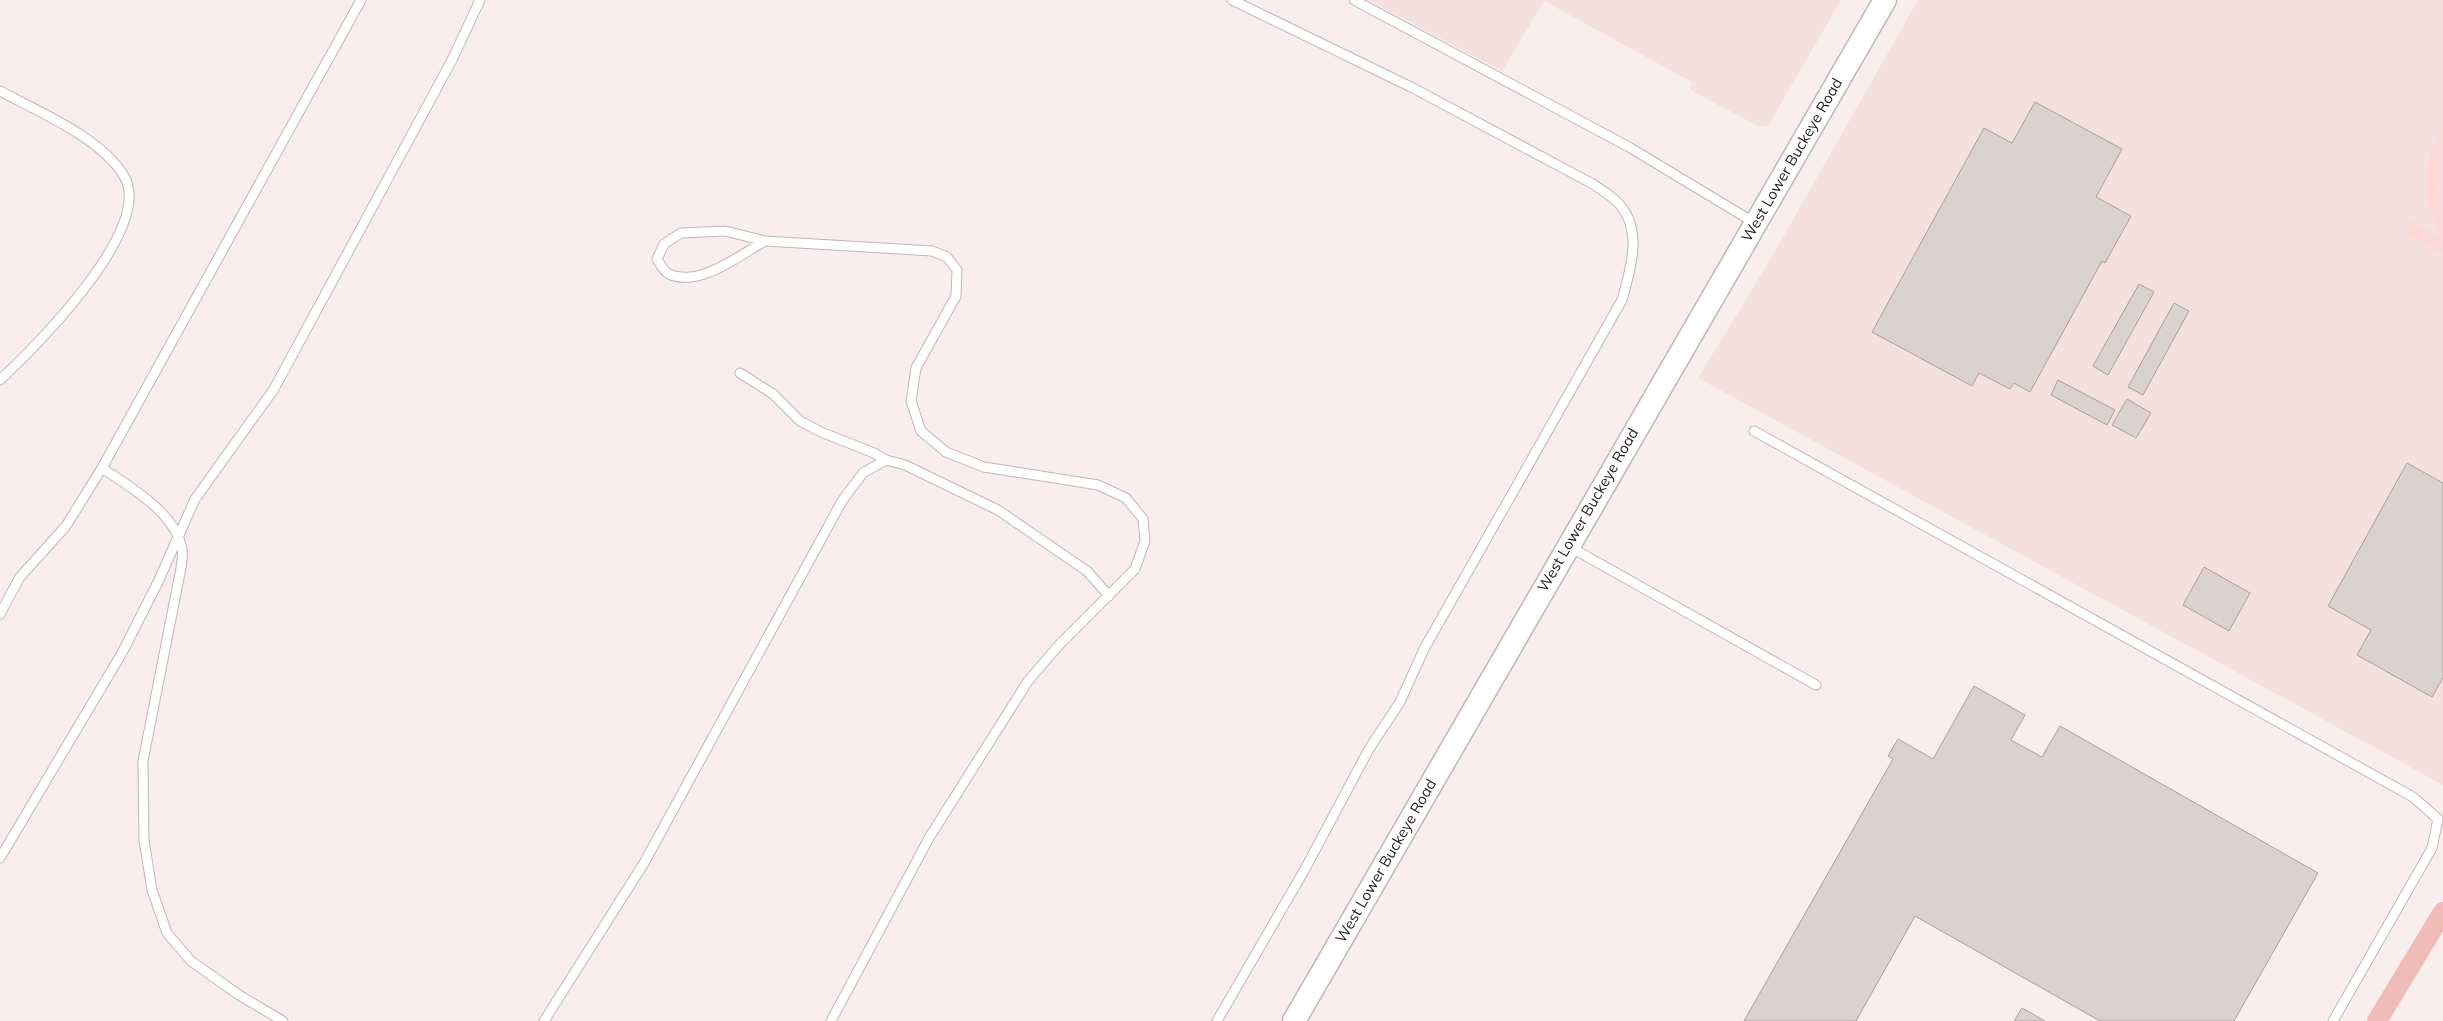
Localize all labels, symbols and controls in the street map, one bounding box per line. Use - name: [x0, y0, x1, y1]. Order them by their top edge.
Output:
- street label: West Lower Buckeye Road: [1737, 74, 1846, 245]
- street label: West Lower Buckeye Road: [1533, 424, 1642, 595]
- street label: West Lower Buckeye Road: [1331, 775, 1440, 946]

